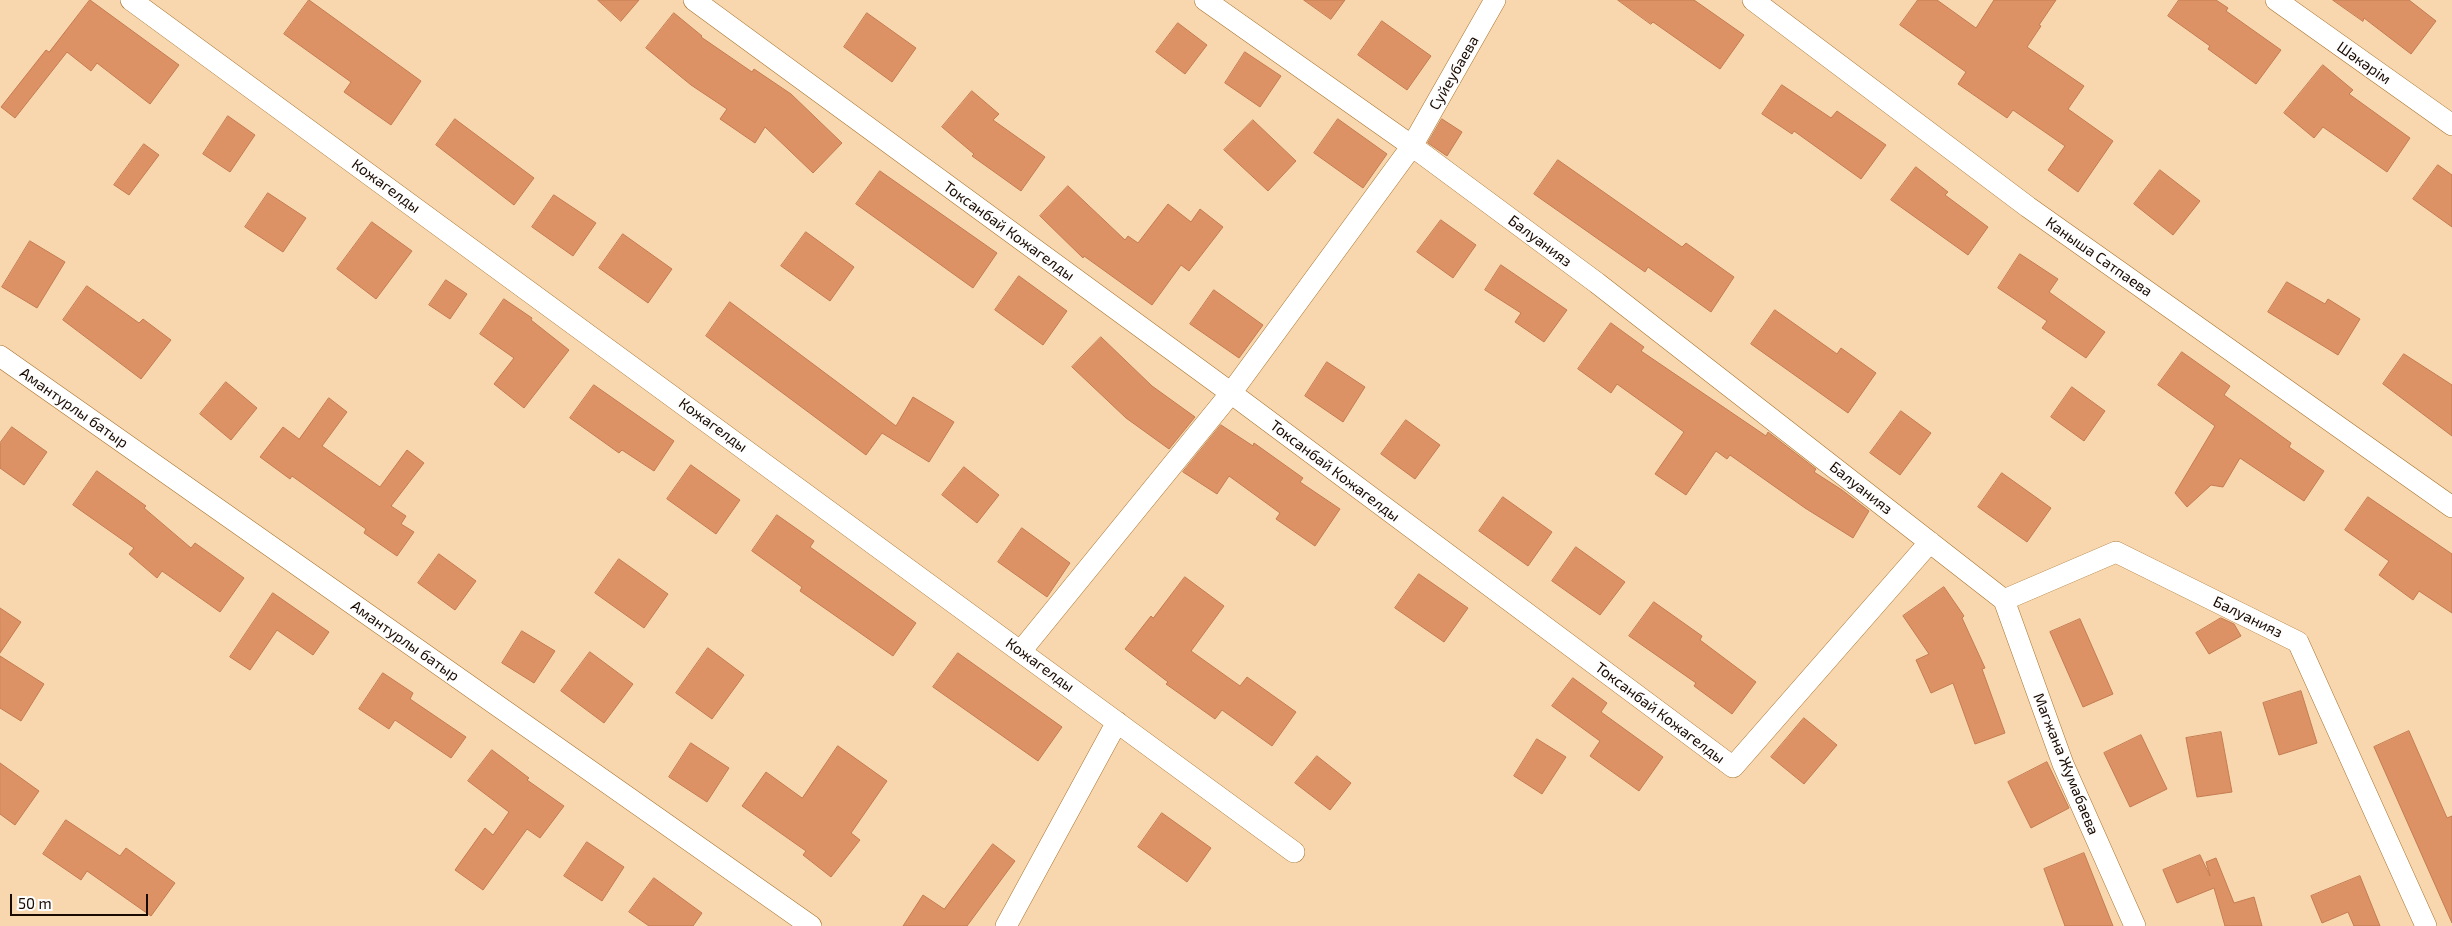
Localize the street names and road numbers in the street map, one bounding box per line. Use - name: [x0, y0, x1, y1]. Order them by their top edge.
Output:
- street label: Суйеубаева: [1425, 33, 1483, 113]
- street label: Шәкәрім: [2333, 38, 2395, 88]
- street label: Кожагелды: [348, 155, 424, 217]
- street label: Токсанбай Кожагелды: [940, 177, 1078, 285]
- street label: Балуанияз: [1505, 211, 1575, 271]
- street label: Каныша Сатпаева: [2042, 213, 2156, 301]
- street label: Амантурлы батыр: [16, 364, 132, 452]
- street label: Кожагелды: [675, 394, 751, 456]
- street label: Токсанбай Кожагелды: [1267, 416, 1403, 526]
- street label: Балуанияз: [1826, 458, 1896, 518]
- street label: Балуанияз: [2210, 592, 2286, 642]
- street label: Амантурлы батыр: [347, 597, 463, 685]
- street label: Кожагелды: [1002, 634, 1078, 696]
- street label: Токсанбай Кожагелды: [1592, 658, 1728, 768]
- street label: Магжана Жумабаева: [2029, 690, 2103, 838]

